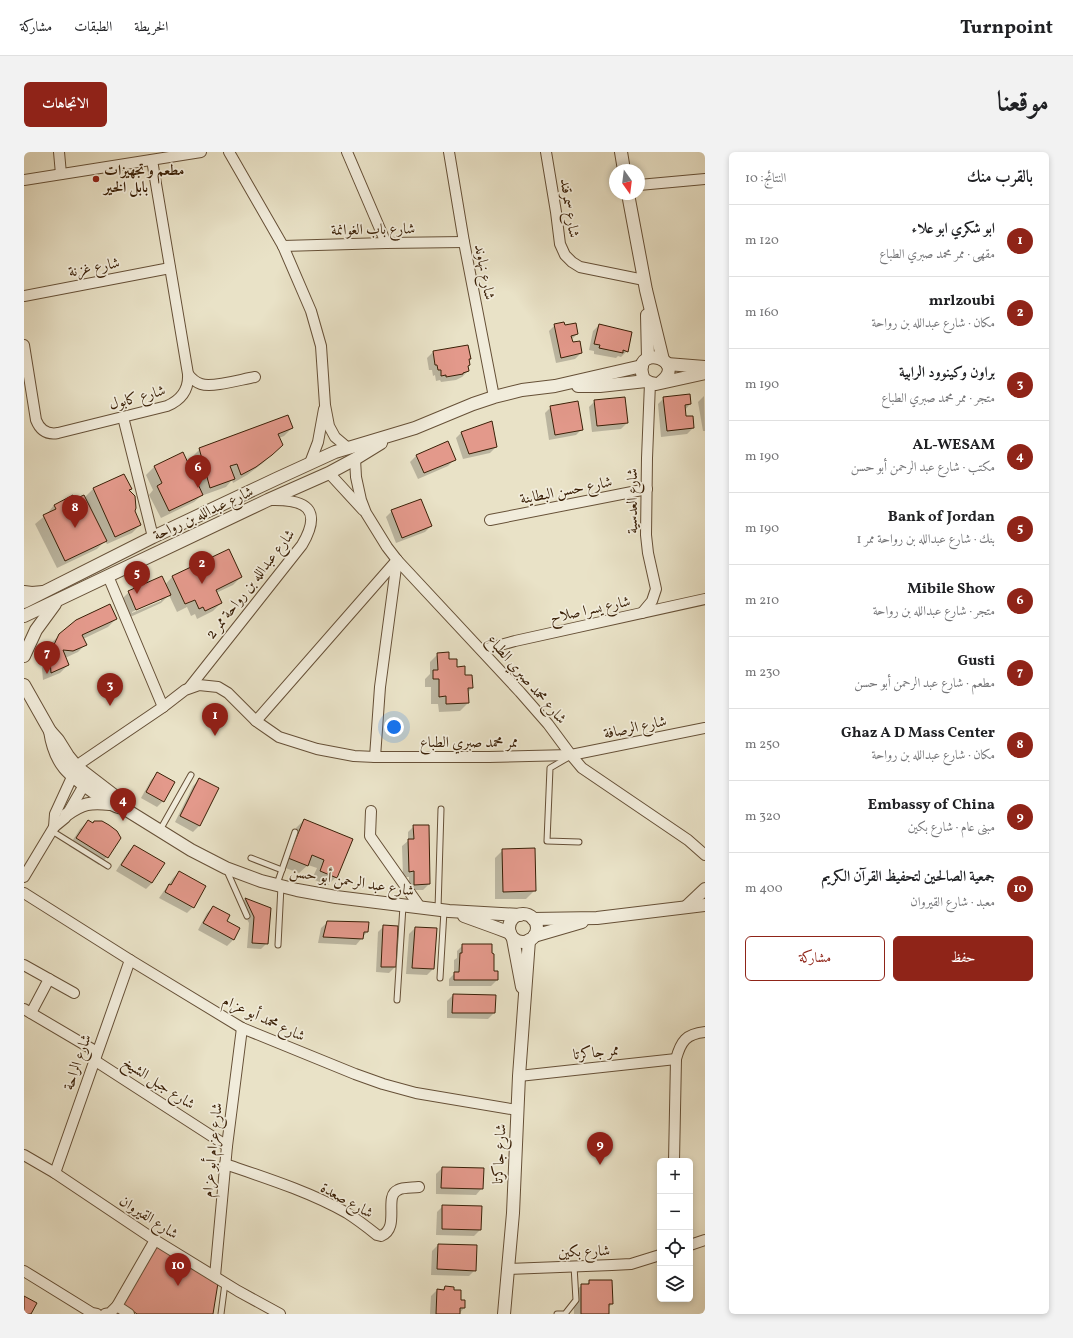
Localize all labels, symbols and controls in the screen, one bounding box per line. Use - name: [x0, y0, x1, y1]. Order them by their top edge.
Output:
- text: Turnpoint: [960, 15, 1053, 41]
- text: مشاركة: [20, 18, 52, 37]
- text: الطبقات: [74, 18, 112, 37]
- text: الخريطة: [134, 18, 168, 37]
- button: الاتجاهات: [24, 82, 107, 127]
- text: موقعنا: [997, 84, 1049, 123]
- place label: مطعم و تجهيزات بابل الخير: [102, 161, 184, 199]
- north arrow: [609, 164, 645, 200]
- text: بالقرب منك: [967, 166, 1033, 189]
- text: النتائج: 10: [745, 170, 786, 188]
- marker: مطعم و تجهيزات بابل الخير: [91, 174, 101, 184]
- street label: شارع سمرقند: [552, 177, 584, 240]
- street label: شارع باب الغوانمة: [331, 219, 415, 243]
- text: ابو شكري ابو علاء: [912, 219, 995, 240]
- text: 120 m: [745, 232, 779, 250]
- text: 1: [1017, 232, 1023, 250]
- street label: شارع نهاوند: [467, 243, 499, 302]
- text: مقهى · ممر محمد صبري الطباع: [879, 246, 995, 264]
- street label: شارع غزنة: [67, 253, 122, 285]
- text: mrlzoubi: [929, 291, 995, 312]
- text: 160 m: [745, 304, 779, 322]
- text: 2: [1017, 304, 1023, 322]
- text: مكان · شارع عبدالله بن رواحة: [871, 315, 995, 333]
- text: براون وكينوود الرابية: [899, 363, 995, 384]
- text: 190 m: [745, 376, 779, 394]
- text: 3: [1017, 376, 1023, 394]
- street label: شارع كابول: [107, 381, 168, 417]
- text: متجر · ممر محمد صبري الطباع: [881, 390, 995, 408]
- text: AL-WESAM: [913, 435, 995, 456]
- text: 190 m: [745, 448, 779, 466]
- text: 4: [1016, 448, 1024, 466]
- pin: 6: [185, 455, 211, 488]
- text: مكتب · شارع عبد الرحمن أبو حسن: [851, 459, 995, 477]
- street label: شارع العدسية: [623, 468, 645, 534]
- street label: شارع حسن البطاينة: [518, 472, 614, 512]
- street label: شارع عبدالله بن رواحة: [150, 482, 258, 548]
- pin: 8: [62, 495, 88, 528]
- text: Bank of Jordan: [888, 507, 995, 528]
- text: 190 m: [745, 520, 779, 538]
- text: 5: [1017, 520, 1023, 538]
- street label: شارع عبدالله بن رواحة ممر 2: [202, 526, 298, 642]
- text: بنك · شارع عبدالله بن رواحة ممر 1: [857, 531, 995, 549]
- pin: 2: [189, 551, 215, 584]
- pin: 5: [124, 561, 150, 594]
- text: Mibile Show: [907, 579, 995, 600]
- street label: شارع يسرا صلاح: [548, 592, 633, 630]
- text: 210 m: [745, 592, 779, 610]
- text: 6: [1016, 592, 1024, 610]
- text: متجر · شارع عبدالله بن رواحة: [873, 603, 995, 621]
- street label: شارع محمد صبري الطباع: [480, 631, 571, 730]
- pin: 7: [34, 641, 60, 674]
- text: Gusti: [957, 651, 995, 672]
- text: 230 m: [745, 664, 780, 682]
- text: 7: [1017, 664, 1023, 682]
- pin: 3: [97, 673, 123, 706]
- text: مطعم · شارع عبد الرحمن أبو حسن: [854, 675, 995, 693]
- pin: 1: [202, 703, 228, 736]
- street label: شارع الرصافة: [602, 712, 669, 746]
- your location: [384, 717, 404, 737]
- text: Ghaz A D Mass Center: [841, 723, 995, 744]
- street label: ممر محمد صبري الطباع: [420, 733, 518, 755]
- text: 250 m: [745, 736, 780, 754]
- text: 8: [1016, 736, 1024, 754]
- text: مكان · شارع عبدالله بن رواحة: [871, 747, 995, 765]
- pin: 4: [110, 788, 136, 821]
- text: Embassy of China: [868, 795, 995, 816]
- text: 320 m: [745, 808, 780, 826]
- text: 9: [1016, 808, 1024, 826]
- text: مبنى عام · شارع بكين: [908, 819, 995, 837]
- street label: شارع عبد الرحمن أبو حسن: [288, 860, 416, 904]
- text: جمعية الصالحين لتحفيظ القرآن الكريم: [822, 867, 995, 888]
- text: 400 m: [745, 880, 783, 898]
- text: 10: [1013, 880, 1027, 898]
- text: معبد · شارع القيروان: [910, 894, 995, 912]
- button: مشاركة: [745, 936, 885, 981]
- button: حفظ: [893, 936, 1033, 981]
- street label: شارع محمد أبو عزام: [218, 989, 309, 1049]
- street label: شارع الراحة: [59, 1032, 99, 1094]
- street label: ممر جاكرتا: [572, 1041, 620, 1066]
- street label: شارع جبل الشيخ: [117, 1053, 199, 1117]
- street label: شارع عزام أبو عزام: [196, 1102, 230, 1199]
- street label: شارع جاكرتا: [488, 1123, 514, 1185]
- pin: 9: [587, 1132, 613, 1165]
- map controls: [657, 1158, 693, 1302]
- button: +: [657, 1158, 693, 1194]
- street label: شارع صعدة: [316, 1178, 377, 1225]
- street label: شارع القيروان: [114, 1191, 182, 1246]
- button: −: [657, 1194, 693, 1230]
- button: locate: [657, 1230, 693, 1266]
- street label: شارع بكين: [558, 1241, 611, 1265]
- pin: 10: [165, 1253, 191, 1286]
- button: layers: [657, 1266, 693, 1302]

